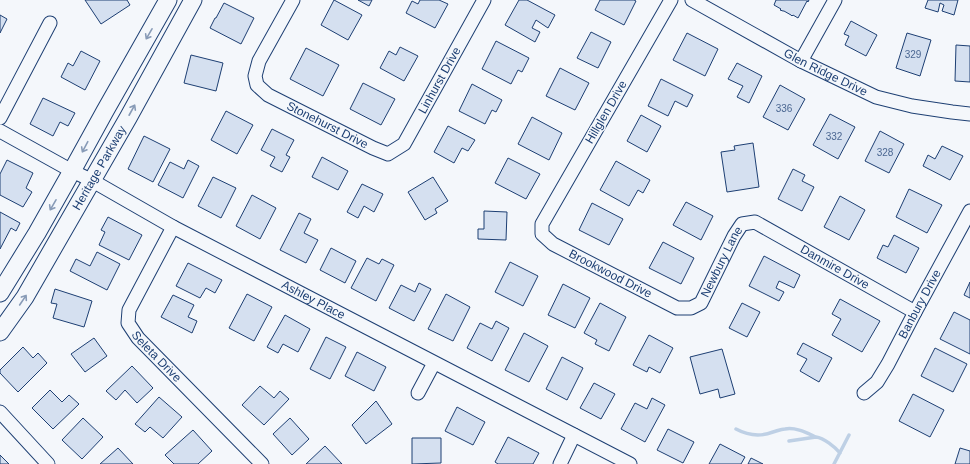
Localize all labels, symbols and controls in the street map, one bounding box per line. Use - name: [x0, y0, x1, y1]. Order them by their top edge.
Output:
- one-way arrow: [144, 28, 152, 40]
- street label: Linhurst Drive: [415, 44, 464, 116]
- street label: Glen Ridge Drive: [781, 46, 870, 99]
- house number: 329: [905, 49, 922, 60]
- street label: Hillglen Drive: [582, 78, 630, 146]
- street label: Stonehurst Drive: [284, 99, 371, 152]
- house number: 336: [776, 103, 793, 114]
- one-way arrow: [128, 104, 136, 116]
- street label: Heritage Parkway: [70, 123, 129, 212]
- house number: 332: [826, 131, 843, 142]
- one-way arrow: [81, 141, 89, 153]
- house number: 328: [877, 147, 894, 158]
- one-way arrow: [48, 199, 56, 211]
- street label: Newbury Lane: [698, 224, 746, 300]
- street label: Danmire Drive: [798, 242, 872, 292]
- street label: Brookwood Drive: [567, 246, 655, 301]
- street label: Banbury Drive: [896, 267, 944, 341]
- street label: Ashley Place: [279, 278, 348, 322]
- one-way arrow: [19, 294, 27, 306]
- street label: Seleta Drive: [128, 329, 184, 385]

